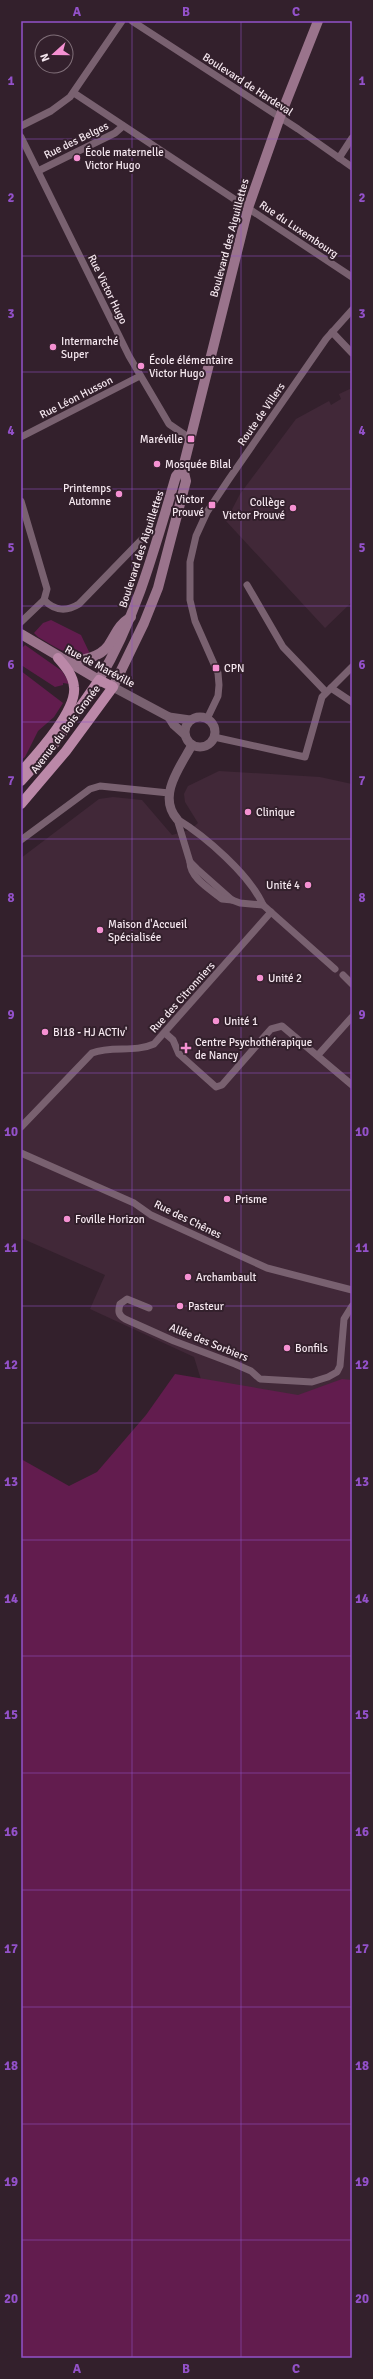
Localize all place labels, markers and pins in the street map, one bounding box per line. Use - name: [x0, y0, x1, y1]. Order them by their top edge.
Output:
- place label: École maternelle Victor Hugo: [85, 145, 164, 172]
- marker: École maternelle Victor Hugo: [72, 153, 82, 163]
- place label: Intermarché Super: [61, 335, 118, 361]
- marker: Intermarché Super: [48, 342, 58, 352]
- place label: École élémentaire Victor Hugo: [149, 353, 233, 380]
- marker: École élémentaire Victor Hugo: [136, 361, 146, 371]
- place label: Maréville: [140, 433, 183, 446]
- marker: Maréville: [186, 434, 196, 444]
- place label: Mosquée Bilal: [165, 458, 231, 471]
- marker: Mosquée Bilal: [152, 459, 162, 469]
- place label: Printemps Automne: [63, 482, 111, 508]
- marker: Printemps Automne: [114, 489, 124, 499]
- place label: Victor Prouvé: [172, 493, 204, 519]
- place label: Collège Victor Prouvé: [223, 496, 285, 522]
- marker: Victor Prouvé: [207, 500, 217, 510]
- marker: Collège Victor Prouvé: [288, 503, 298, 513]
- place label: CPN: [224, 662, 244, 675]
- marker: CPN: [211, 663, 221, 673]
- place label: Clinique: [256, 806, 295, 819]
- marker: Clinique: [243, 807, 253, 817]
- place label: Unité 4: [266, 879, 300, 892]
- marker: Unité 4: [303, 880, 313, 890]
- place label: Maison d'Accueil Spécialisée: [108, 918, 187, 944]
- marker: Maison d'Accueil Spécialisée: [95, 925, 105, 935]
- place label: Unité 2: [268, 972, 302, 985]
- marker: Unité 2: [255, 973, 265, 983]
- place label: Unité 1: [224, 1015, 258, 1028]
- marker: Unité 1: [211, 1016, 221, 1026]
- place label: BI18 - HJ ACTIv': [53, 1026, 127, 1039]
- marker: BI18 - HJ ACTIv': [40, 1027, 50, 1037]
- place label: Centre Psychothérapique de Nancy: [195, 1036, 312, 1062]
- marker: Centre Psychothérapique de Nancy: [180, 1042, 192, 1054]
- place label: Prisme: [235, 1193, 267, 1206]
- marker: Prisme: [222, 1194, 232, 1204]
- place label: Foville Horizon: [75, 1213, 145, 1226]
- marker: Foville Horizon: [62, 1214, 72, 1224]
- place label: Archambault: [196, 1271, 257, 1284]
- marker: Archambault: [183, 1272, 193, 1282]
- place label: Pasteur: [188, 1300, 224, 1313]
- marker: Pasteur: [175, 1301, 185, 1311]
- place label: Bonfils: [295, 1342, 328, 1355]
- marker: Bonfils: [282, 1343, 292, 1353]

